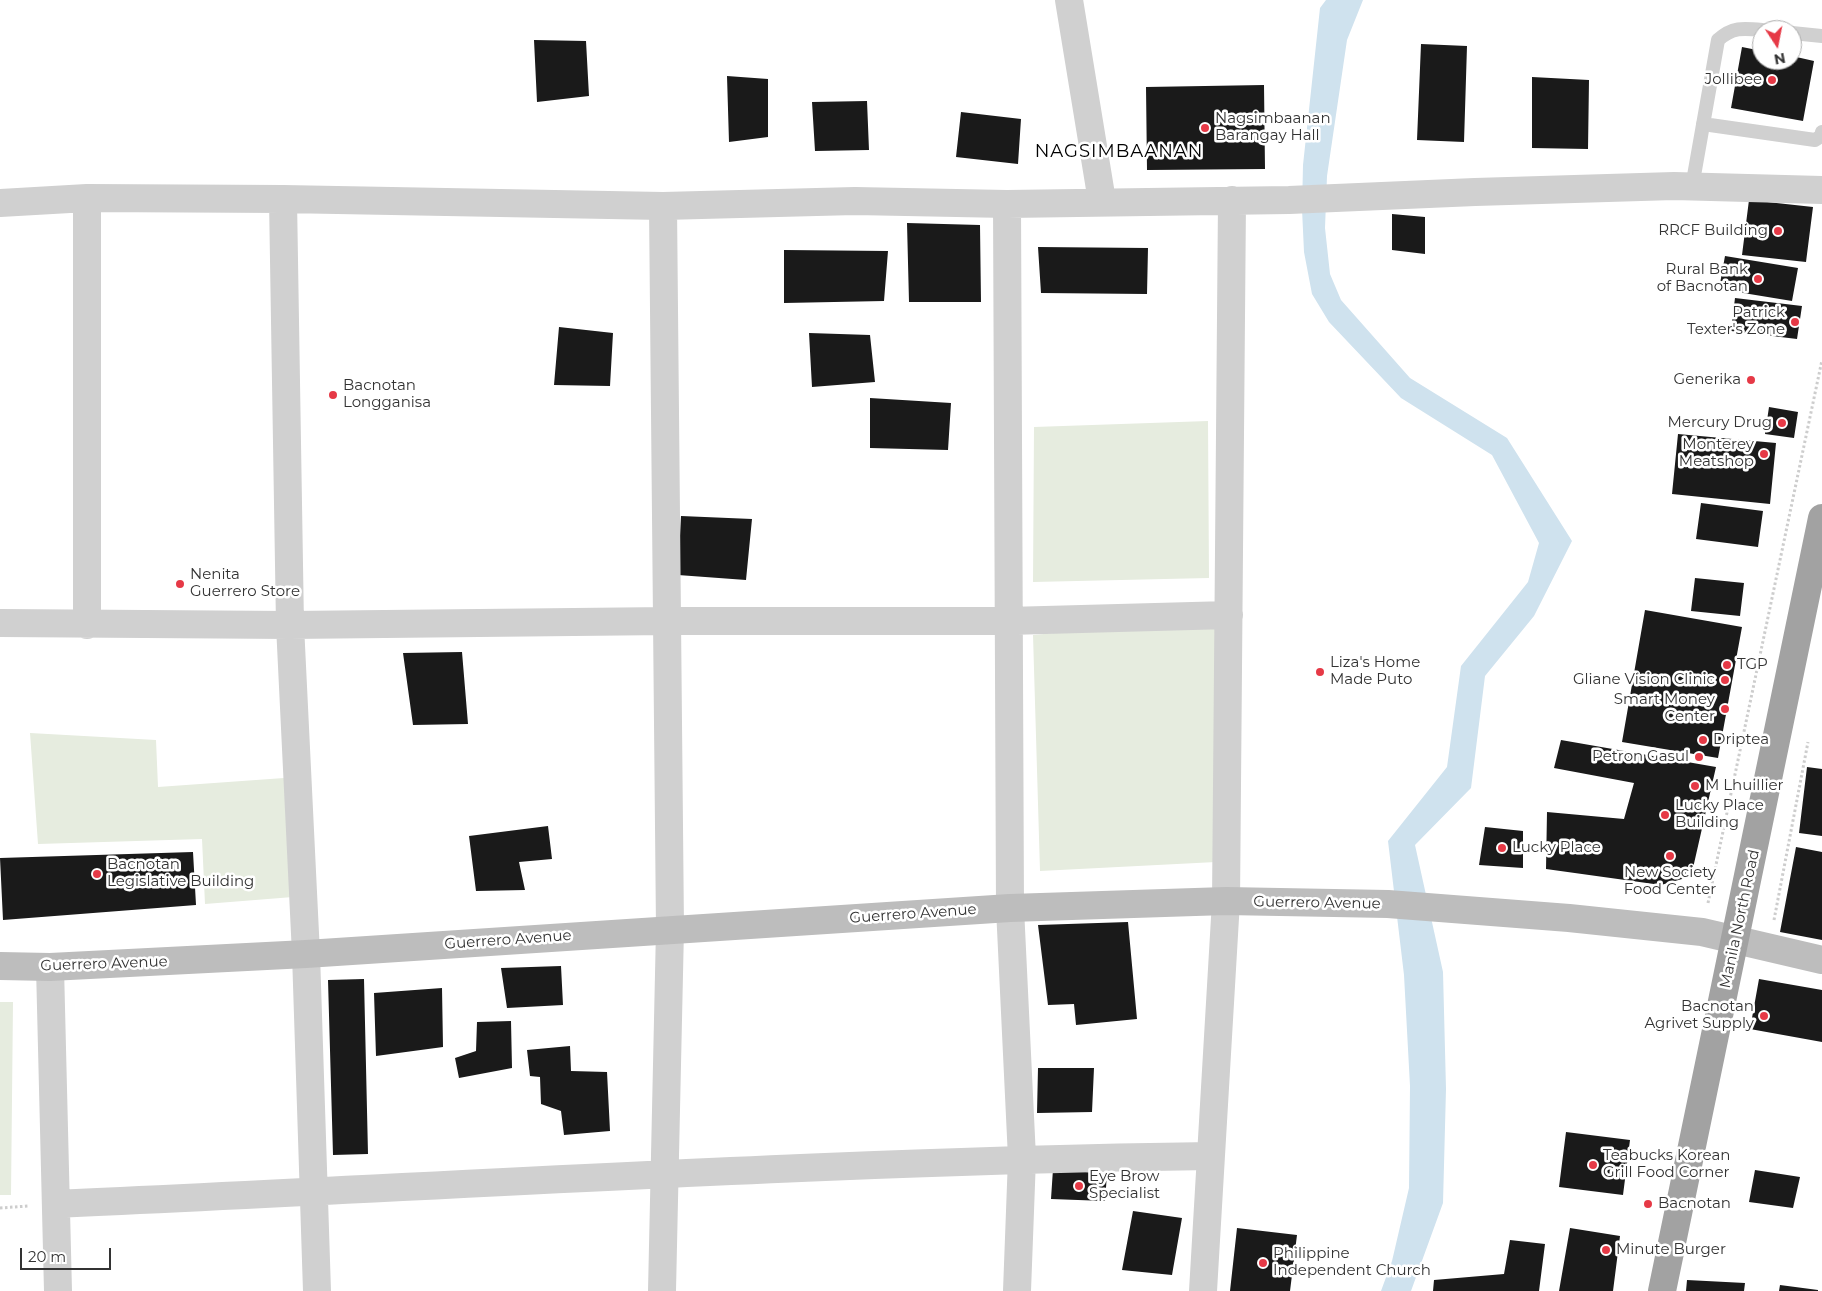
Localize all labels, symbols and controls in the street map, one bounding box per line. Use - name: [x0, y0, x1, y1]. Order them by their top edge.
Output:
- north arrow: [1752, 20, 1802, 70]
- text: N: [1772, 49, 1787, 69]
- place label: Jollibee: [1705, 71, 1762, 89]
- marker: Jollibee: [1766, 74, 1778, 86]
- place label: Nagsimbaanan Barangay Hall: [1215, 110, 1331, 145]
- marker: Nagsimbaanan Barangay Hall: [1199, 122, 1211, 134]
- district label: NAGSIMBAANAN: [1033, 141, 1205, 163]
- place label: RRCF Building: [1658, 222, 1768, 240]
- marker: RRCF Building: [1772, 225, 1784, 237]
- place label: Rural Bank of Bacnotan: [1657, 261, 1748, 296]
- marker: Rural Bank of Bacnotan: [1752, 273, 1764, 285]
- place label: Patrick Texter's Zone: [1687, 304, 1785, 339]
- marker: Patrick Texter's Zone: [1789, 316, 1801, 328]
- place label: Generika: [1674, 371, 1741, 389]
- marker: Generika: [1745, 374, 1757, 386]
- place label: Bacnotan Longganisa: [343, 377, 431, 412]
- marker: Bacnotan Longganisa: [327, 389, 339, 401]
- place label: Mercury Drug: [1668, 414, 1772, 432]
- marker: Mercury Drug: [1776, 417, 1788, 429]
- place label: Monterey Meatshop: [1679, 436, 1754, 471]
- marker: Monterey Meatshop: [1758, 448, 1770, 460]
- place label: Nenita Guerrero Store: [190, 566, 300, 601]
- marker: Nenita Guerrero Store: [174, 578, 186, 590]
- place label: Liza's Home Made Puto: [1330, 654, 1420, 689]
- place label: TGP: [1737, 656, 1768, 674]
- marker: TGP: [1721, 659, 1733, 671]
- marker: Liza's Home Made Puto: [1314, 666, 1326, 678]
- place label: Gliane Vision Clinic: [1573, 671, 1715, 689]
- marker: Gliane Vision Clinic: [1719, 674, 1731, 686]
- place label: Smart Money Center: [1614, 691, 1715, 726]
- marker: Smart Money Center: [1719, 703, 1731, 715]
- place label: Driptea: [1713, 731, 1769, 749]
- marker: Driptea: [1697, 734, 1709, 746]
- place label: Petron Gasul: [1592, 748, 1689, 766]
- marker: Petron Gasul: [1693, 751, 1705, 763]
- place label: M Lhuillier: [1705, 777, 1784, 795]
- marker: M Lhuillier: [1689, 780, 1701, 792]
- place label: Lucky Place Building: [1675, 797, 1764, 832]
- marker: Lucky Place Building: [1659, 809, 1671, 821]
- place label: Lucky Place: [1512, 839, 1601, 857]
- marker: Lucky Place: [1496, 842, 1508, 854]
- street label: Manila North Road: [1716, 848, 1764, 990]
- marker: New Society Food Center: [1664, 850, 1676, 862]
- place label: Bacnotan Legislative Building: [107, 856, 254, 891]
- place label: New Society Food Center: [1624, 864, 1716, 899]
- marker: Bacnotan Legislative Building: [91, 868, 103, 880]
- street label: Guerrero Avenue: [1253, 893, 1381, 913]
- street label: Guerrero Avenue: [849, 901, 977, 927]
- street label: Guerrero Avenue: [444, 927, 572, 953]
- street label: Guerrero Avenue: [40, 953, 168, 975]
- place label: Bacnotan Agrivet Supply: [1644, 998, 1754, 1033]
- marker: Bacnotan Agrivet Supply: [1758, 1010, 1770, 1022]
- place label: Teabucks Korean Grill Food Corner: [1603, 1147, 1730, 1182]
- marker: Teabucks Korean Grill Food Corner: [1587, 1159, 1599, 1171]
- place label: Eye Brow Specialist: [1089, 1168, 1160, 1203]
- marker: Eye Brow Specialist: [1073, 1180, 1085, 1192]
- place label: Bacnotan: [1658, 1195, 1731, 1213]
- marker: Bacnotan: [1642, 1198, 1654, 1210]
- scale bar: [22, 1238, 114, 1270]
- place label: Minute Burger: [1616, 1241, 1726, 1259]
- marker: Minute Burger: [1600, 1244, 1612, 1256]
- place label: Philippine Independent Church: [1273, 1245, 1431, 1280]
- text: 20 m: [28, 1247, 66, 1266]
- marker: Philippine Independent Church: [1257, 1257, 1269, 1269]

